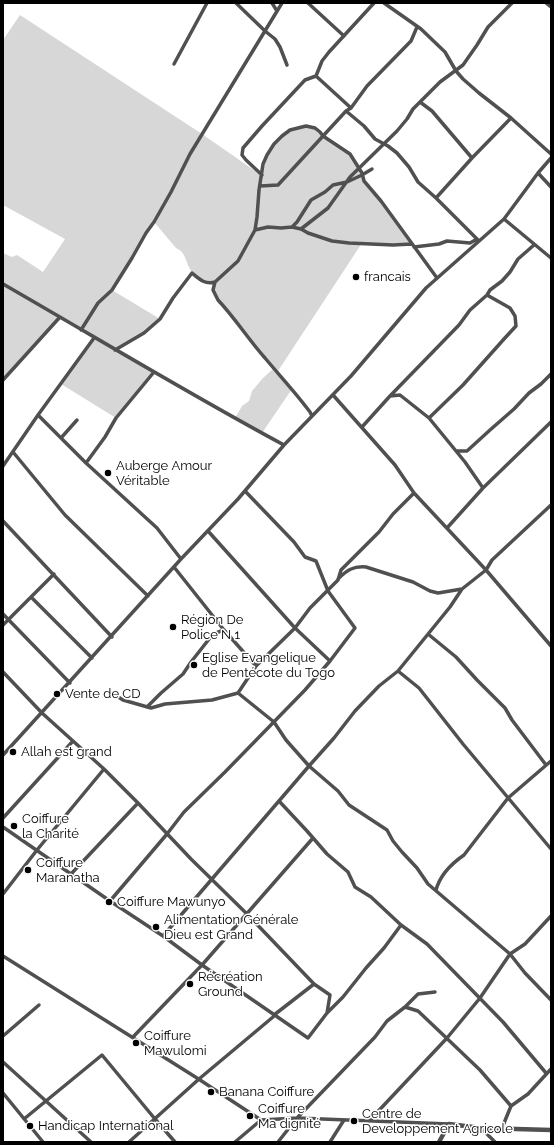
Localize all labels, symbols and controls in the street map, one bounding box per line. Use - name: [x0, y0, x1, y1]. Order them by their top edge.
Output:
- place label: francais: [364, 269, 411, 285]
- marker: francais: [351, 272, 361, 282]
- place label: Auberge Amour Véritable: [116, 458, 212, 489]
- marker: Auberge Amour Véritable: [103, 468, 113, 478]
- place label: Région De Police N 1: [181, 612, 243, 643]
- marker: Région De Police N 1: [168, 622, 178, 632]
- place label: Eglise Evangelique de Pentécote du Togo: [202, 650, 335, 681]
- marker: Eglise Evangelique de Pentécote du Togo: [189, 660, 199, 670]
- place label: Vente de CD: [65, 686, 141, 702]
- marker: Vente de CD: [52, 689, 62, 699]
- place label: Allah est grand: [21, 744, 112, 760]
- marker: Allah est grand: [8, 747, 18, 757]
- place label: Coiffure la Charité: [22, 811, 79, 842]
- marker: Coiffure la Charité: [9, 821, 19, 831]
- place label: Coiffure Maranatha: [36, 855, 100, 886]
- marker: Coiffure Maranatha: [23, 865, 33, 875]
- place label: Coiffure Mawunyo: [117, 894, 226, 910]
- marker: Coiffure Mawunyo: [104, 897, 114, 907]
- place label: Alimentation Générale Dieu est Grand: [164, 912, 298, 943]
- marker: Alimentation Générale Dieu est Grand: [151, 922, 161, 932]
- place label: Récréation Ground: [198, 969, 263, 1000]
- marker: Récréation Ground: [185, 979, 195, 989]
- place label: Coiffure Mawulomi: [144, 1028, 207, 1059]
- marker: Coiffure Mawulomi: [131, 1038, 141, 1048]
- place label: Banana Coiffure: [219, 1084, 314, 1100]
- marker: Banana Coiffure: [206, 1087, 216, 1097]
- place label: Coiffure Ma dignité: [258, 1101, 321, 1132]
- place label: Centre de Developpement Agricole: [362, 1106, 513, 1137]
- marker: Coiffure Ma dignité: [245, 1111, 255, 1121]
- marker: Centre de Developpement Agricole: [349, 1116, 359, 1126]
- place label: Handicap International: [38, 1118, 174, 1134]
- marker: Handicap International: [25, 1121, 35, 1131]

